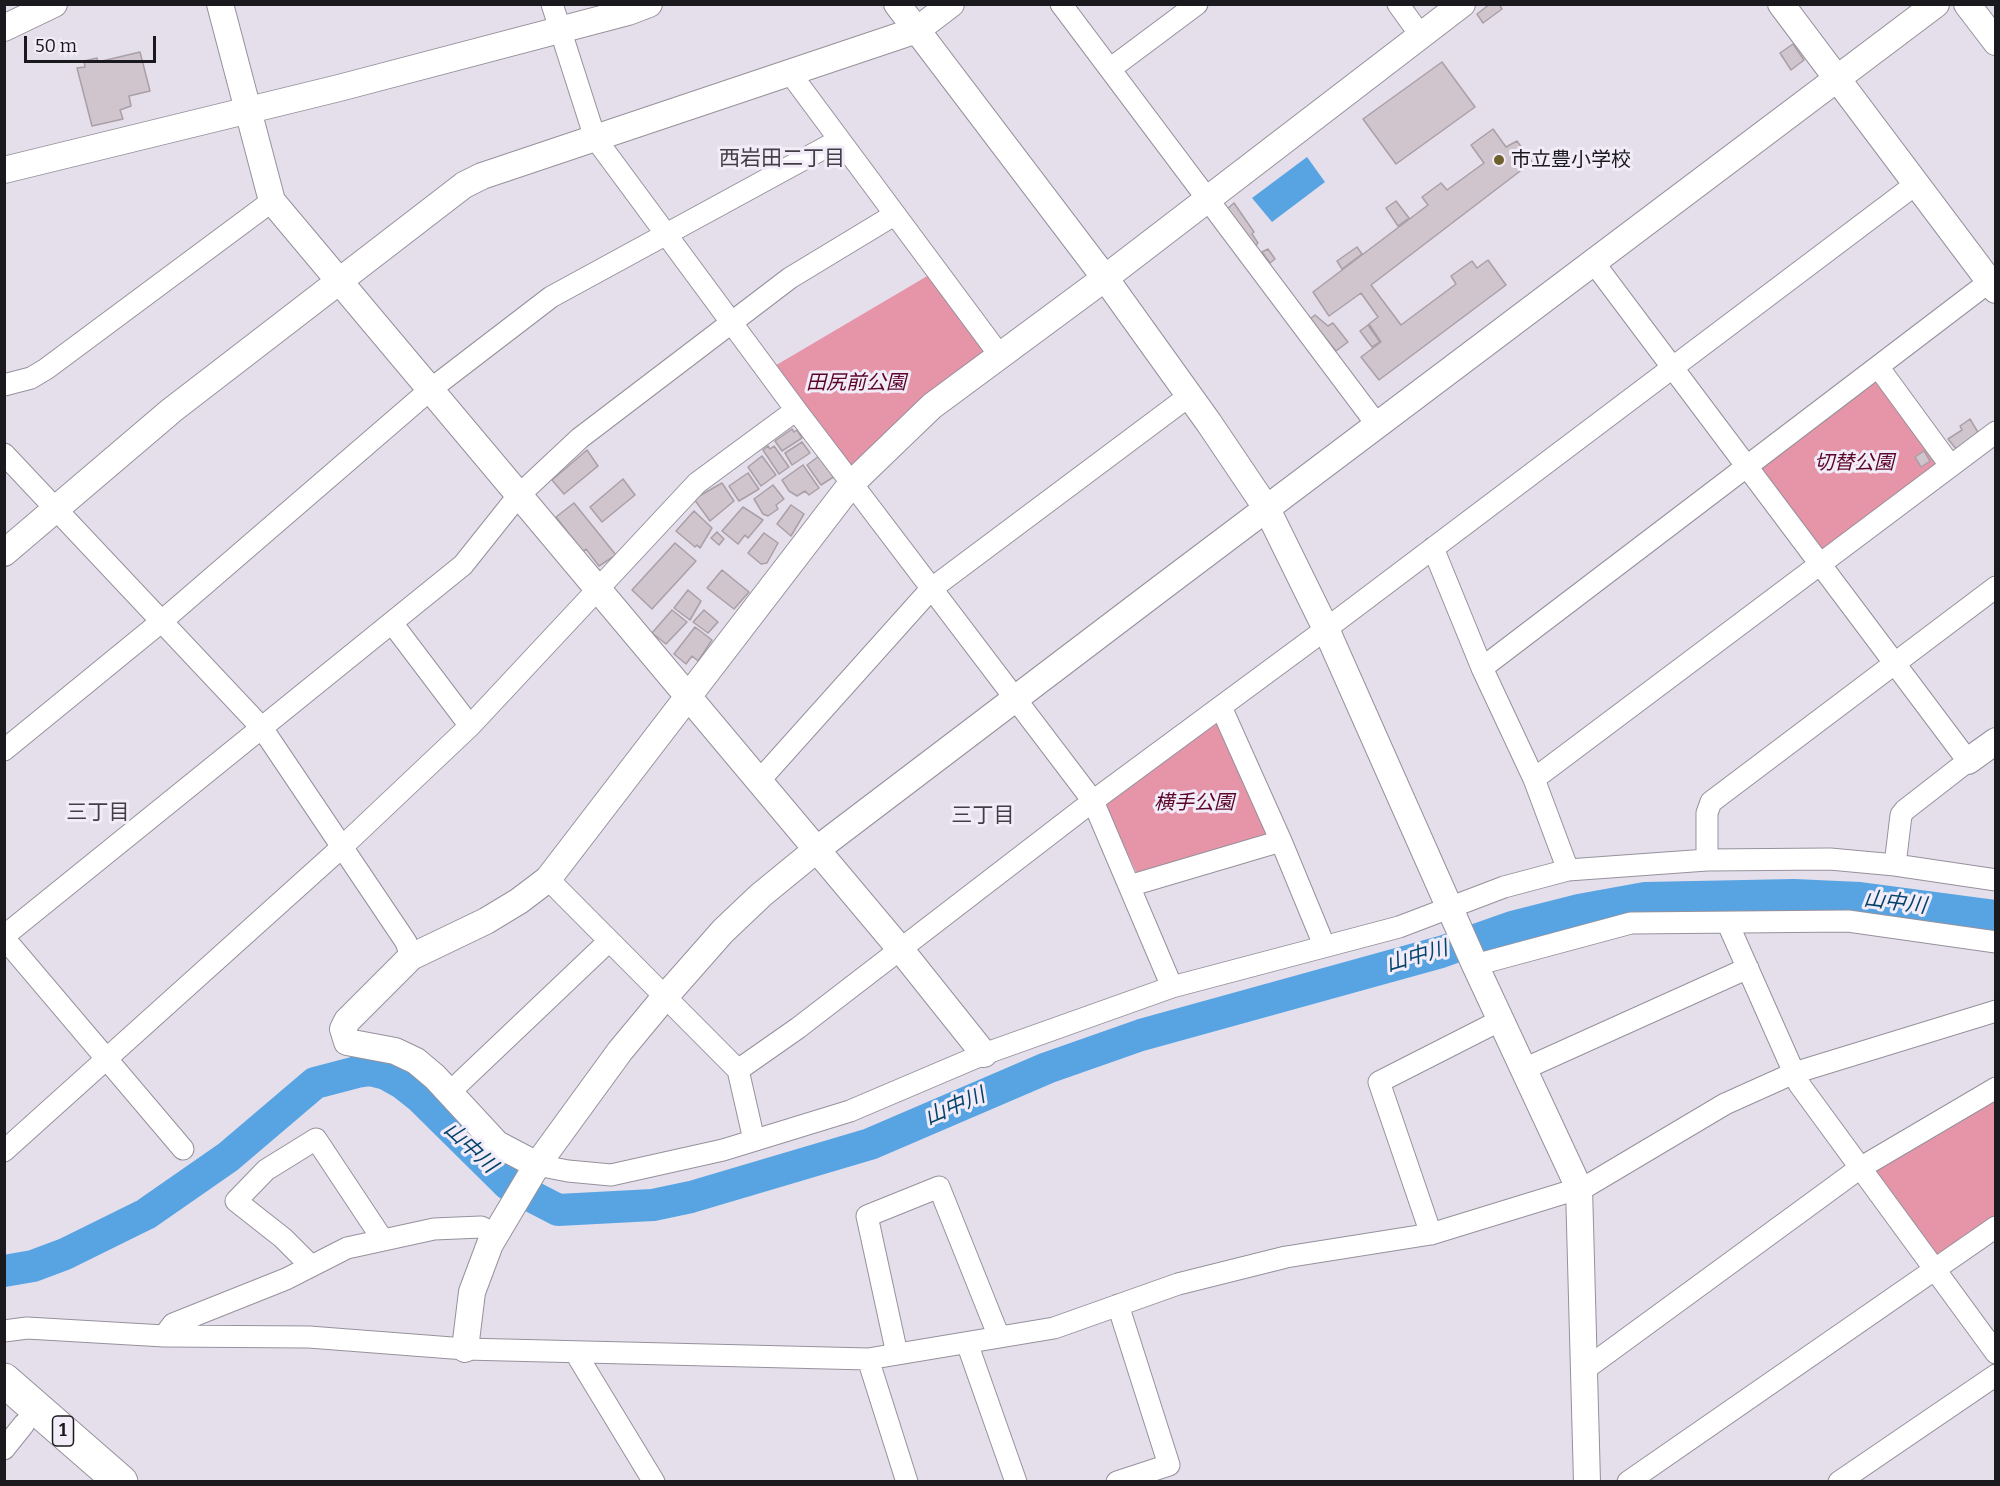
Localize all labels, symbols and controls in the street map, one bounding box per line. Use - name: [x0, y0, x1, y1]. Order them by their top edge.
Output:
- scale bar: [27, 24, 159, 62]
- text: 50 m: [35, 35, 77, 57]
- district label: 西岩田二丁目: [719, 146, 845, 172]
- place label: 市立豊小学校: [1511, 148, 1631, 172]
- marker: 市立豊小学校: [1492, 153, 1506, 167]
- park label: 田尻前公園: [806, 371, 906, 395]
- park label: 切替公園: [1814, 451, 1894, 475]
- park label: 横手公園: [1154, 791, 1234, 815]
- district label: 三丁目: [67, 800, 129, 826]
- district label: 三丁目: [952, 803, 1014, 829]
- water label: 山中川: [1862, 887, 1928, 919]
- water label: 山中川: [1383, 936, 1451, 978]
- water label: 山中川: [921, 1083, 989, 1131]
- water label: 山中川: [438, 1117, 502, 1179]
- road number: 1: [52, 1416, 74, 1446]

